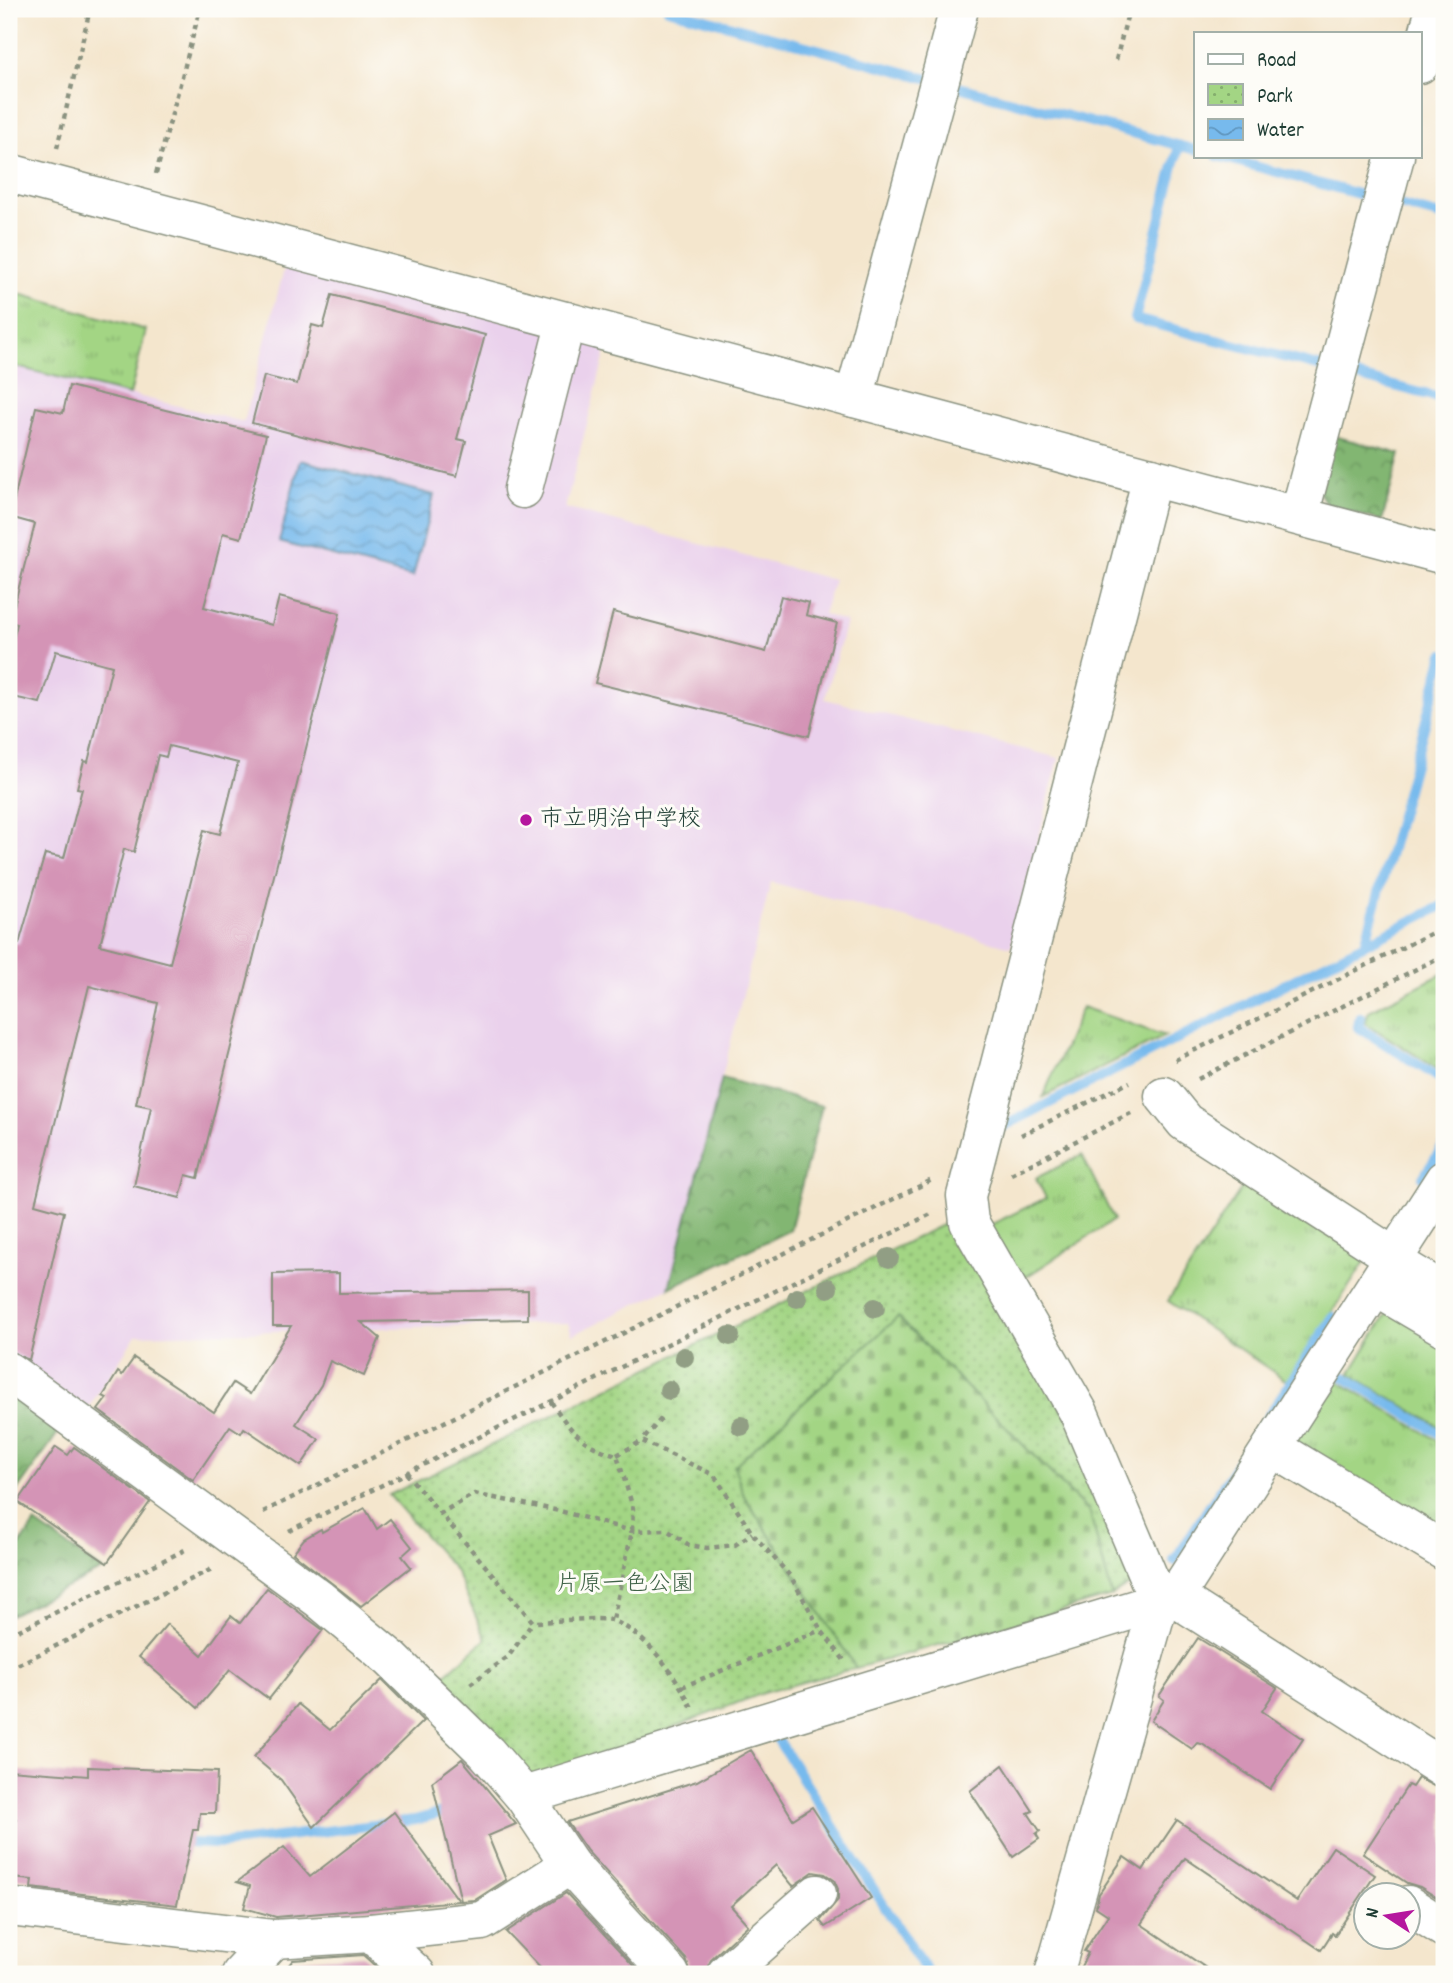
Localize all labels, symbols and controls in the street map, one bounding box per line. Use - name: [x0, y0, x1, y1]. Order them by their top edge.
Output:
- legend: [1194, 32, 1422, 158]
- text: Road: [1257, 47, 1296, 77]
- text: Park: [1257, 83, 1293, 113]
- text: Water: [1257, 117, 1304, 147]
- place label: 市立明治中学校: [540, 804, 701, 837]
- marker: 市立明治中学校: [518, 812, 534, 828]
- park label: 片原一色公園: [556, 1569, 694, 1602]
- north arrow: [1352, 1882, 1422, 1952]
- text: N: [1360, 1906, 1388, 1921]

